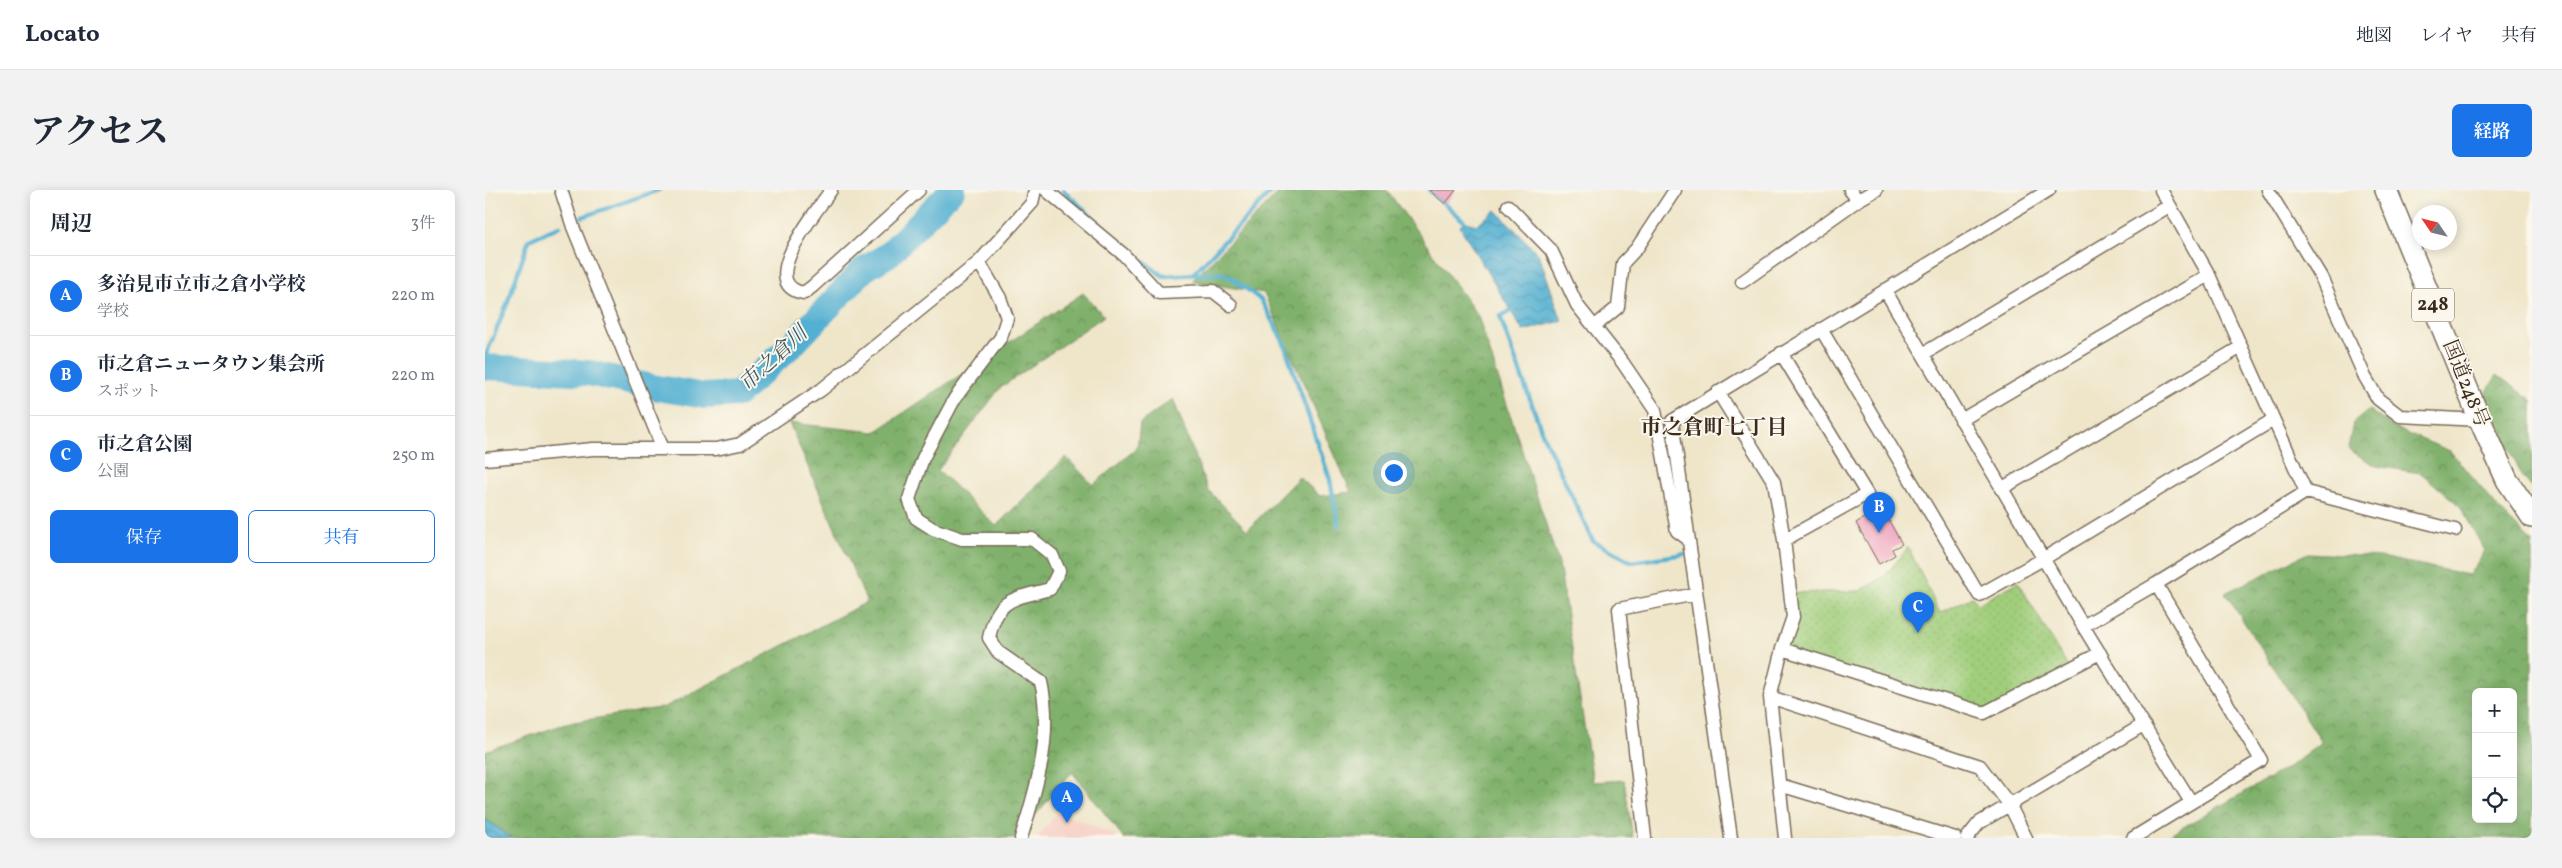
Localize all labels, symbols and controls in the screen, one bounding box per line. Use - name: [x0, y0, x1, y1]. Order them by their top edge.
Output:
- text: Locato: [25, 18, 100, 52]
- text: 地図: [2356, 24, 2392, 49]
- text: レイヤ: [2420, 24, 2473, 49]
- text: 共有: [2501, 24, 2537, 49]
- button: 経路: [2452, 104, 2532, 157]
- text: アクセス: [30, 110, 169, 158]
- north arrow: [2412, 205, 2457, 250]
- text: 周辺: [50, 210, 92, 239]
- text: 3件: [411, 213, 435, 235]
- text: 多治見市立市之倉小学校: [97, 272, 306, 298]
- text: A: [60, 285, 72, 307]
- text: 220 m: [391, 285, 435, 307]
- road number: 248: [2412, 288, 2454, 322]
- text: 学校: [97, 301, 129, 323]
- water label: 市之倉川: [733, 318, 816, 398]
- street label: 国道248号: [2435, 336, 2495, 432]
- text: 市之倉ニュータウン集会所: [97, 352, 325, 378]
- text: B: [61, 365, 71, 387]
- text: 220 m: [391, 365, 435, 387]
- text: スポット: [97, 381, 161, 403]
- district label: 市之倉町七丁目: [1641, 414, 1788, 443]
- text: 市之倉公園: [97, 432, 192, 458]
- text: C: [61, 445, 71, 467]
- text: 250 m: [392, 445, 435, 467]
- your location: [1381, 460, 1407, 486]
- text: 公園: [97, 461, 129, 483]
- pin: B: [1863, 492, 1895, 533]
- button: 保存: [50, 510, 238, 563]
- button: 共有: [248, 510, 435, 563]
- pin: C: [1902, 592, 1934, 633]
- map controls: [2472, 688, 2517, 823]
- button: +: [2472, 688, 2517, 733]
- button: −: [2472, 733, 2517, 778]
- button: locate: [2472, 778, 2517, 823]
- pin: A: [1051, 782, 1083, 823]

